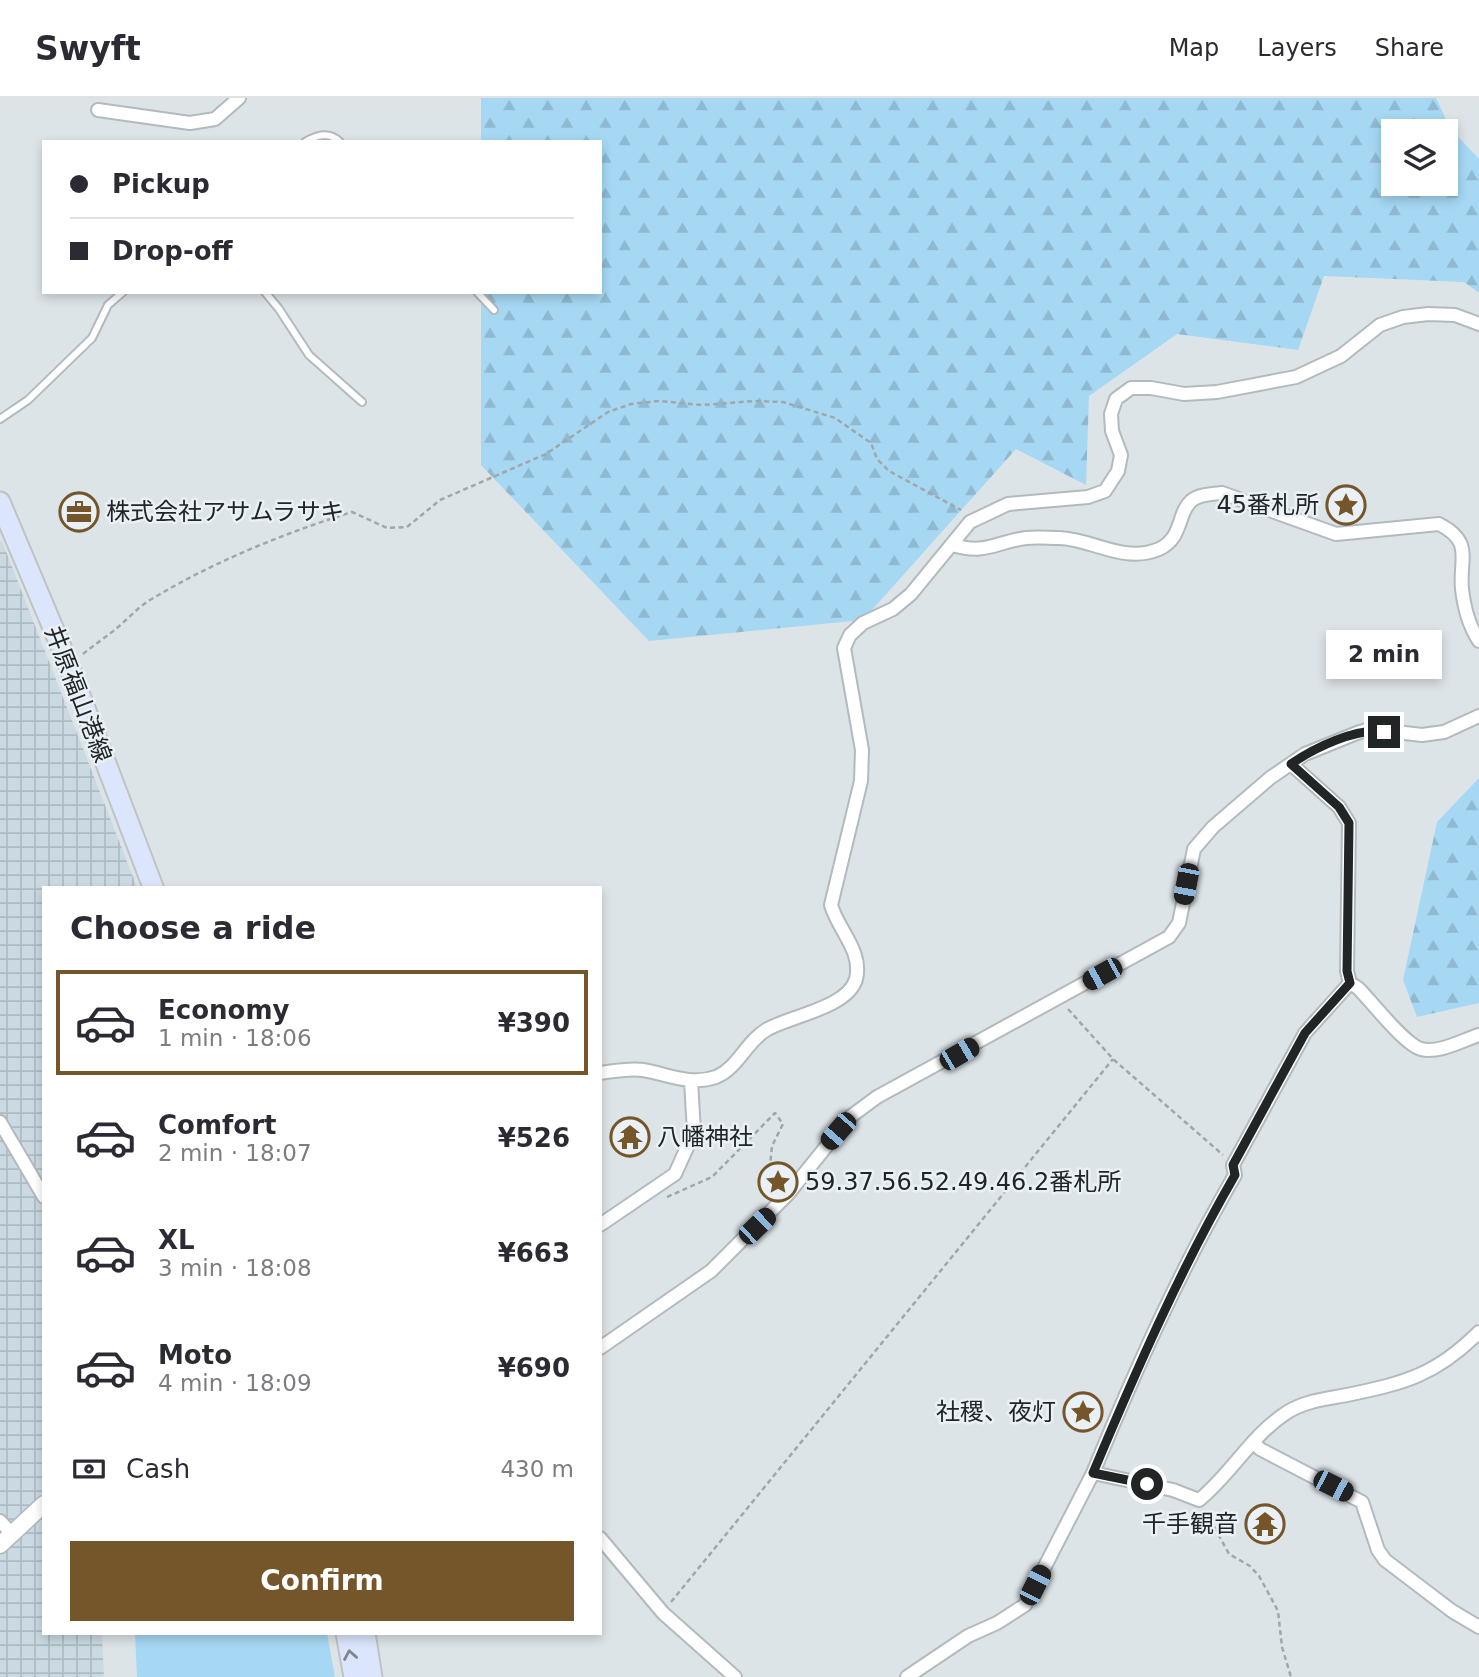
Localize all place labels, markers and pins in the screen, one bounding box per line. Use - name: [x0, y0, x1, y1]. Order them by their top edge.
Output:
- place icon: 45番札所: [1325, 484, 1367, 526]
- office icon: 株式会社アサムラサキ: [58, 491, 100, 533]
- place label: 45番札所: [1216, 491, 1319, 519]
- place label: 株式会社アサムラサキ: [106, 498, 344, 526]
- temple icon: 八幡神社: [609, 1116, 651, 1158]
- place label: 八幡神社: [657, 1123, 753, 1151]
- place icon: 59.37.56.52.49.46.2番札所: [757, 1161, 799, 1203]
- place label: 59.37.56.52.49.46.2番札所: [805, 1168, 1121, 1196]
- place icon: 社稷、夜灯: [1062, 1391, 1104, 1433]
- place label: 社稷、夜灯: [936, 1398, 1056, 1426]
- temple icon: 千手観音: [1244, 1503, 1286, 1545]
- place label: 千手観音: [1142, 1510, 1238, 1538]

